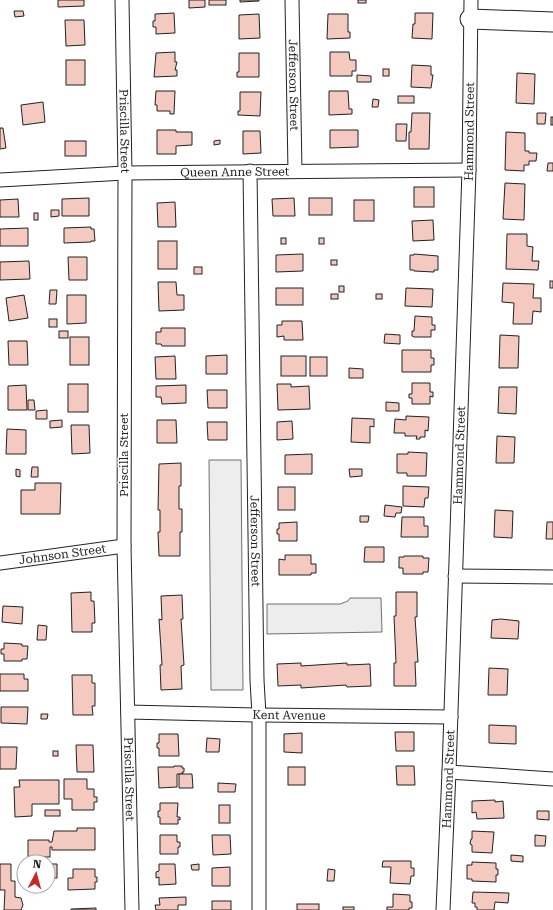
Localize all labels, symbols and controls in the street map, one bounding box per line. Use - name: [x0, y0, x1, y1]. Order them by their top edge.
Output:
- street label: Jefferson Street: [286, 39, 301, 131]
- street label: Hammond Street: [462, 82, 477, 181]
- street label: Priscilla Street: [117, 89, 132, 174]
- street label: Queen Anne Street: [180, 165, 290, 180]
- street label: Hammond Street: [451, 405, 468, 505]
- street label: Priscilla Street: [117, 412, 131, 497]
- street label: Jefferson Street: [247, 495, 263, 587]
- street label: Johnson Street: [18, 541, 107, 567]
- street label: Kent Avenue: [252, 708, 326, 723]
- street label: Hammond Street: [440, 729, 457, 829]
- street label: Priscilla Street: [121, 737, 137, 822]
- north arrow: [16, 854, 56, 894]
- text: N: [32, 858, 42, 872]

